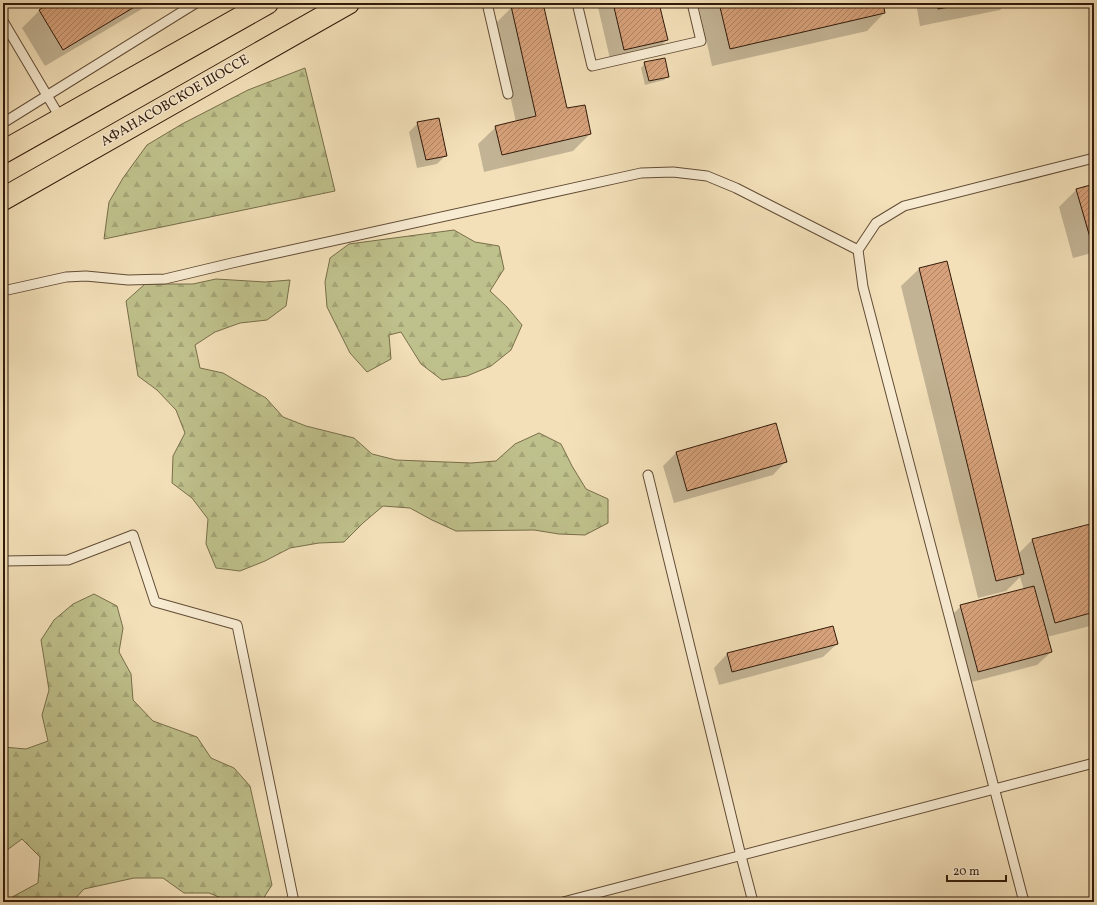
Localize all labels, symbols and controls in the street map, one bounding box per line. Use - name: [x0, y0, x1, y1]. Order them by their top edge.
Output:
- street label: АФАНАСОВСКОЕ ШОССЕ: [97, 51, 253, 151]
- scale bar: [947, 857, 1006, 883]
- text: 20 m: [953, 864, 980, 880]

